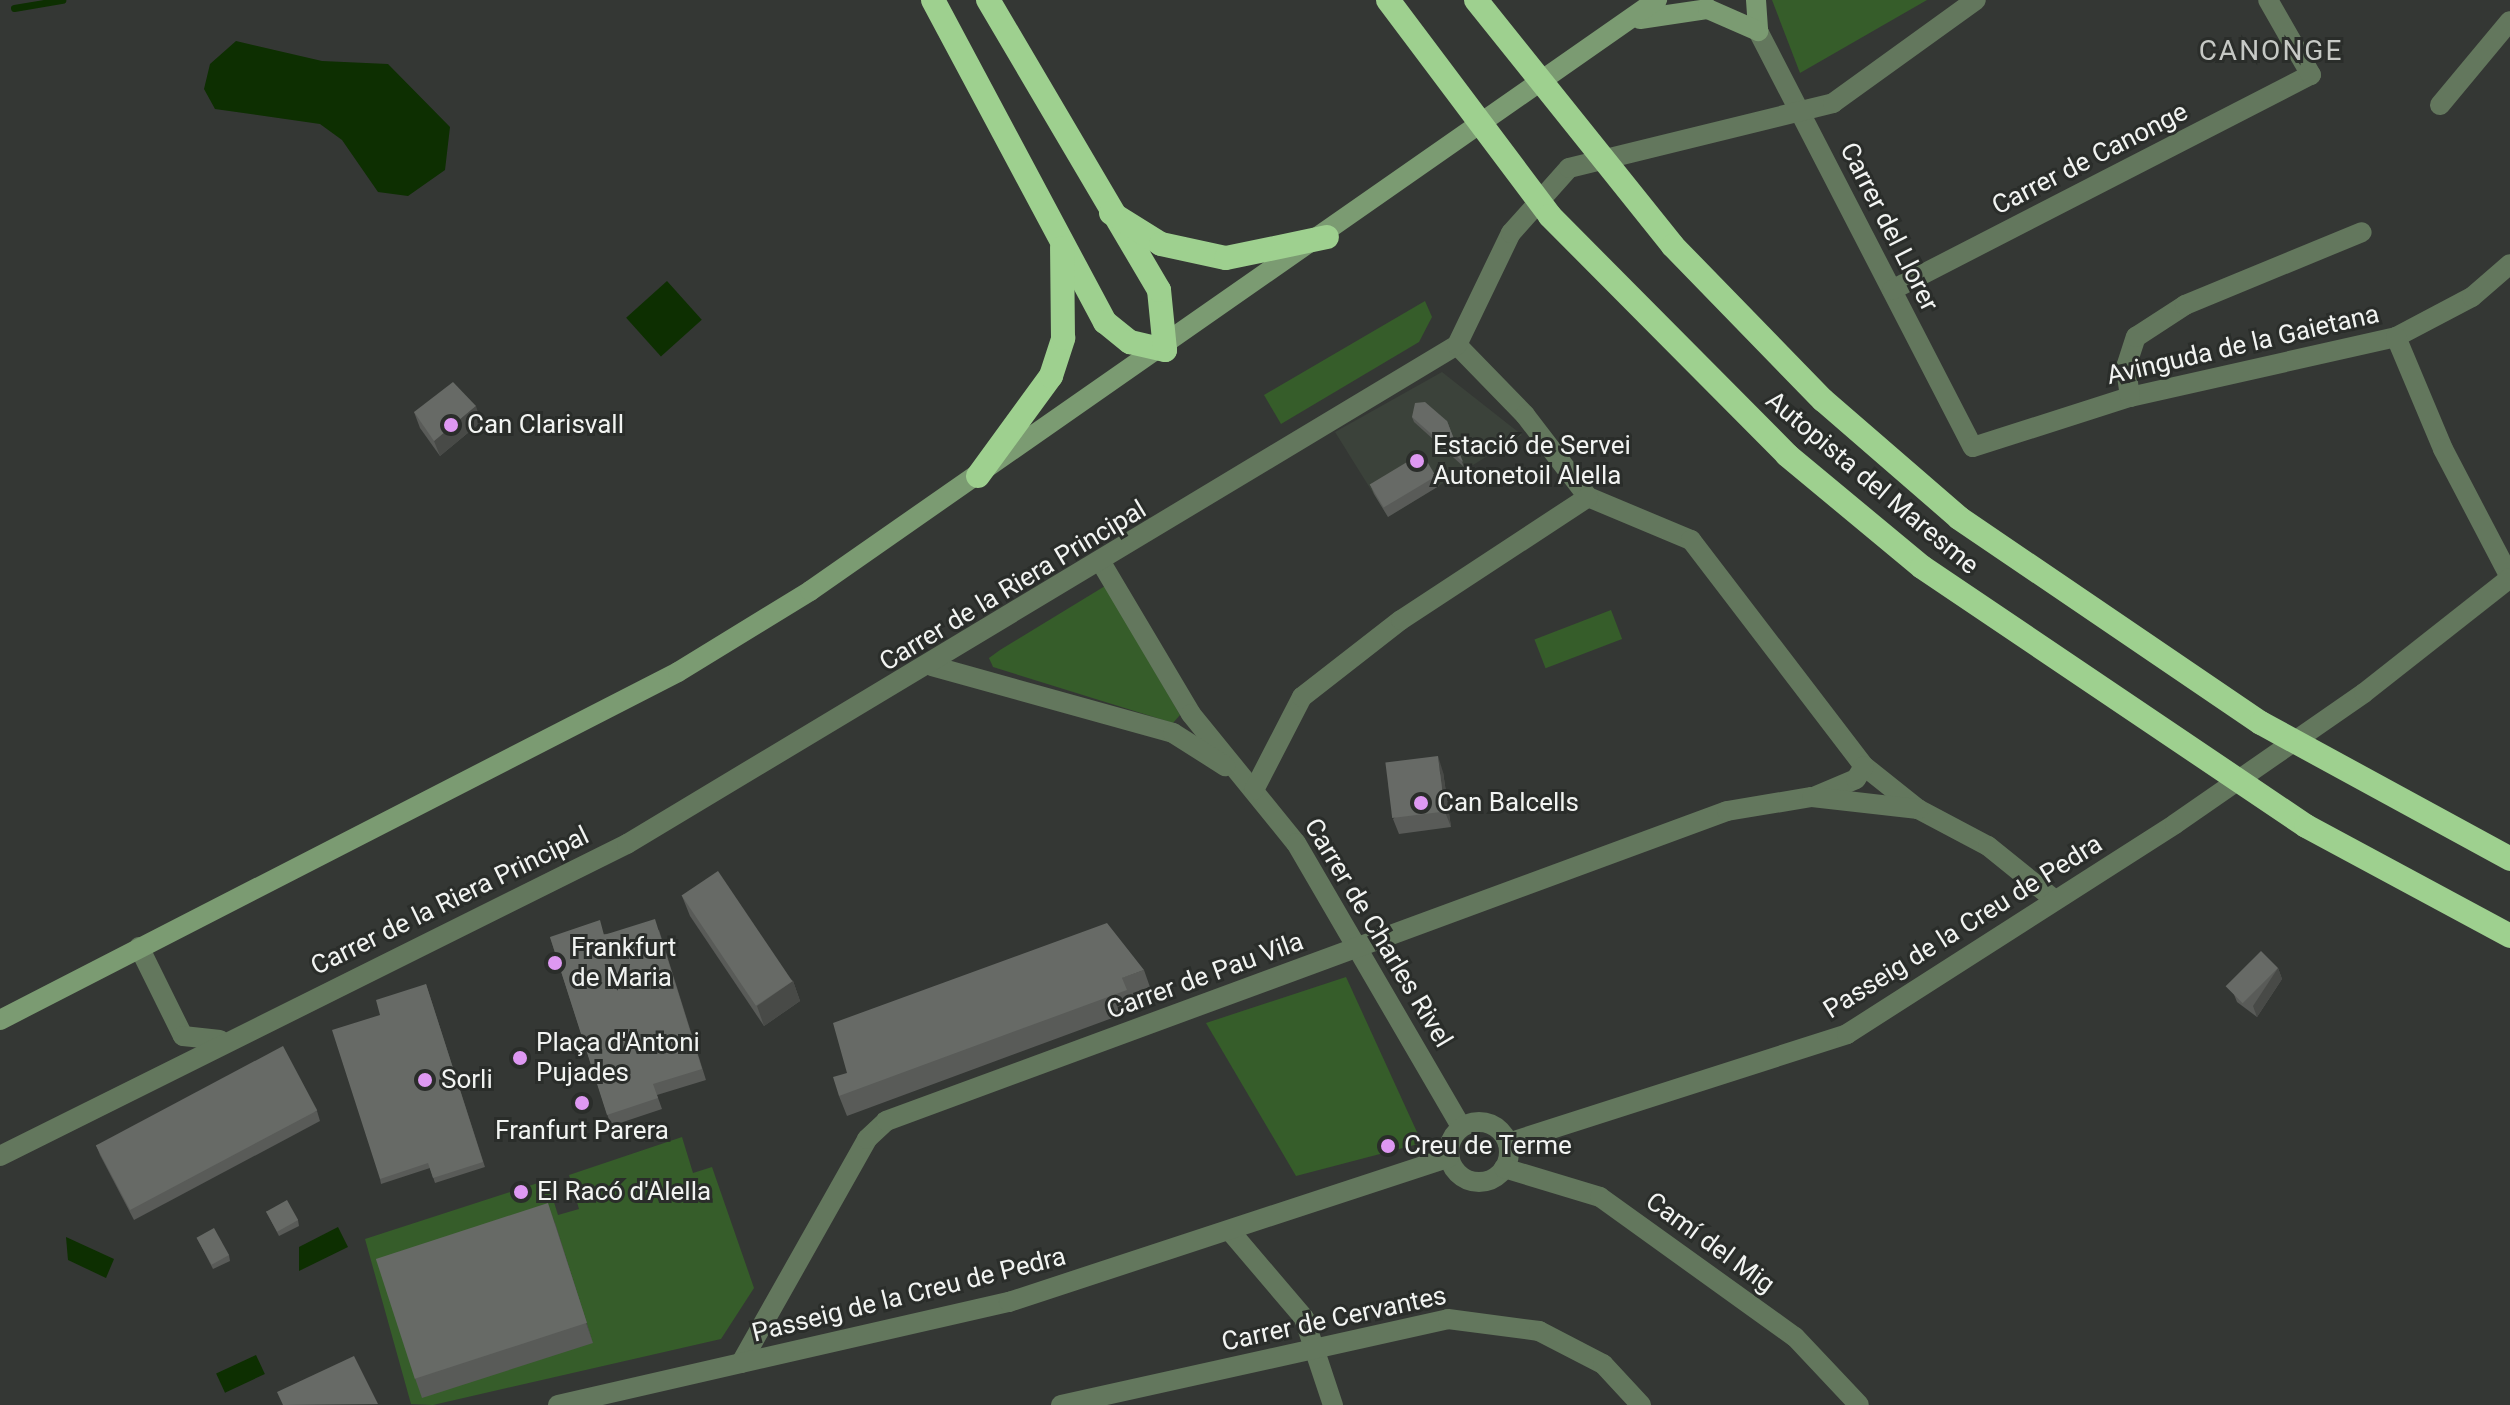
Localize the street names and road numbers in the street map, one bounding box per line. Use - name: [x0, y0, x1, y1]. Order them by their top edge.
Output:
- street label: Carrer de Canonge: [1987, 96, 2193, 222]
- street label: Carrer del Llorer: [1833, 137, 1945, 317]
- street label: Avinguda de la Gaietana: [2104, 298, 2382, 392]
- street label: Autopista del Maresme: [1759, 385, 1985, 581]
- street label: Carrer de la Riera Principal: [874, 494, 1152, 678]
- street label: Carrer de Charles Rivel: [1297, 813, 1459, 1053]
- street label: Carrer de la Riera Principal: [306, 820, 594, 982]
- street label: Passeig de la Creu de Pedra: [1818, 828, 2108, 1026]
- street label: Carrer de Pau Vila: [1102, 926, 1308, 1026]
- street label: Camí del Mig: [1640, 1186, 1780, 1300]
- street label: Passeig de la Creu de Pedra: [749, 1241, 1069, 1349]
- street label: Carrer de Cervantes: [1219, 1280, 1449, 1358]

